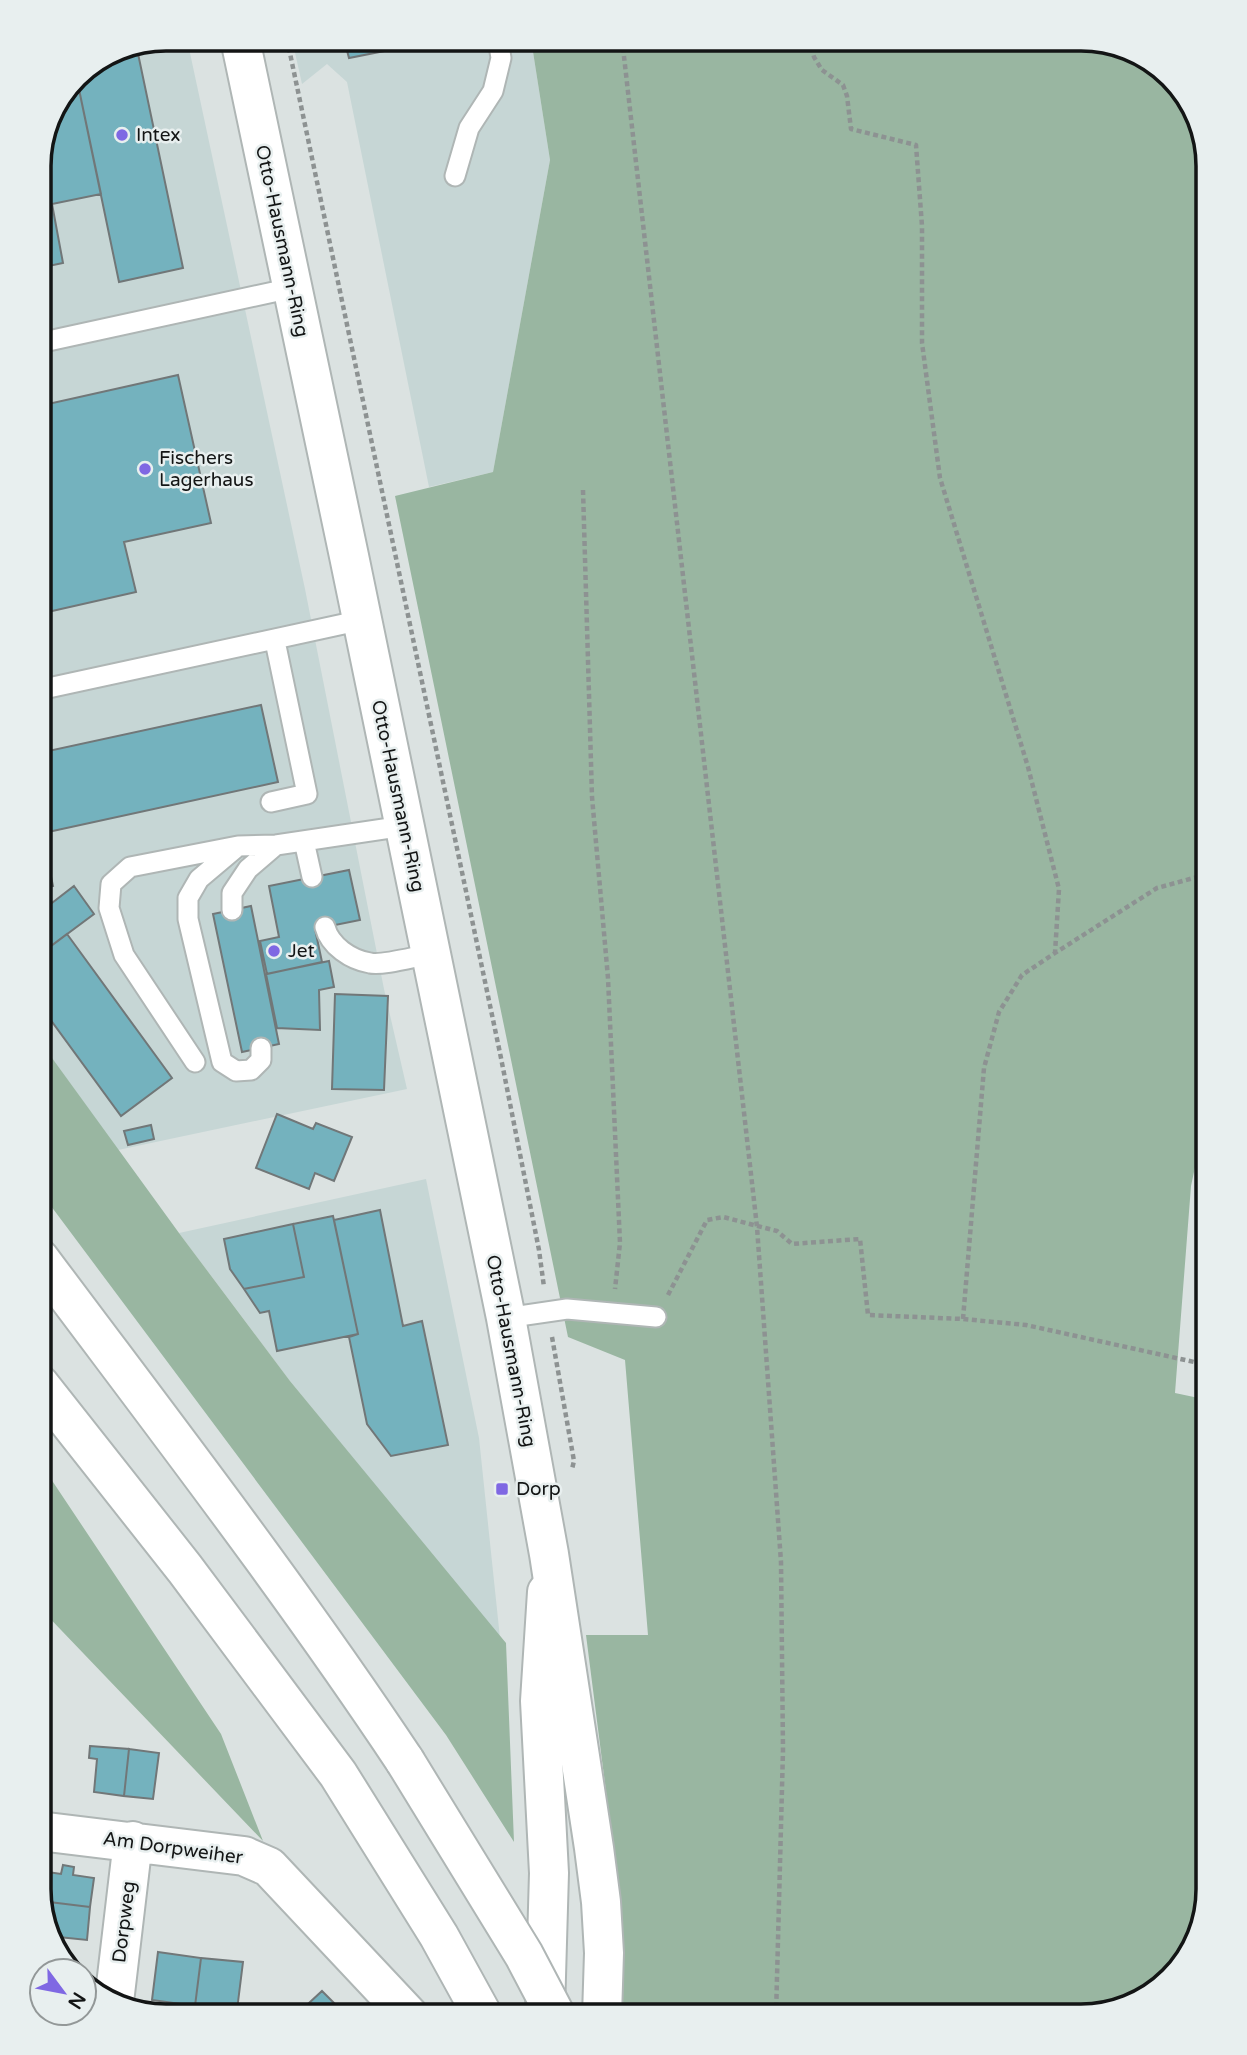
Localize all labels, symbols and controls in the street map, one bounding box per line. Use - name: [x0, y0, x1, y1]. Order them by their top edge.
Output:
- place label: Intex: [136, 124, 181, 146]
- marker: Intex: [114, 127, 130, 143]
- street label: Otto-Hausmann-Ring: [251, 143, 313, 339]
- place label: Fischers Lagerhaus: [159, 447, 254, 491]
- marker: Fischers Lagerhaus: [137, 461, 153, 477]
- street label: Otto-Hausmann-Ring: [367, 698, 429, 894]
- place label: Jet: [288, 940, 315, 962]
- marker: Jet: [266, 943, 282, 959]
- street label: Otto-Hausmann-Ring: [482, 1253, 540, 1449]
- place label: Dorp: [516, 1478, 561, 1500]
- marker: Dorp: [494, 1481, 510, 1497]
- street label: Am Dorpweiher: [102, 1827, 245, 1869]
- street label: Dorpweg: [108, 1880, 140, 1964]
- north arrow: [28, 1957, 98, 2027]
- text: N: [63, 1988, 90, 2013]

